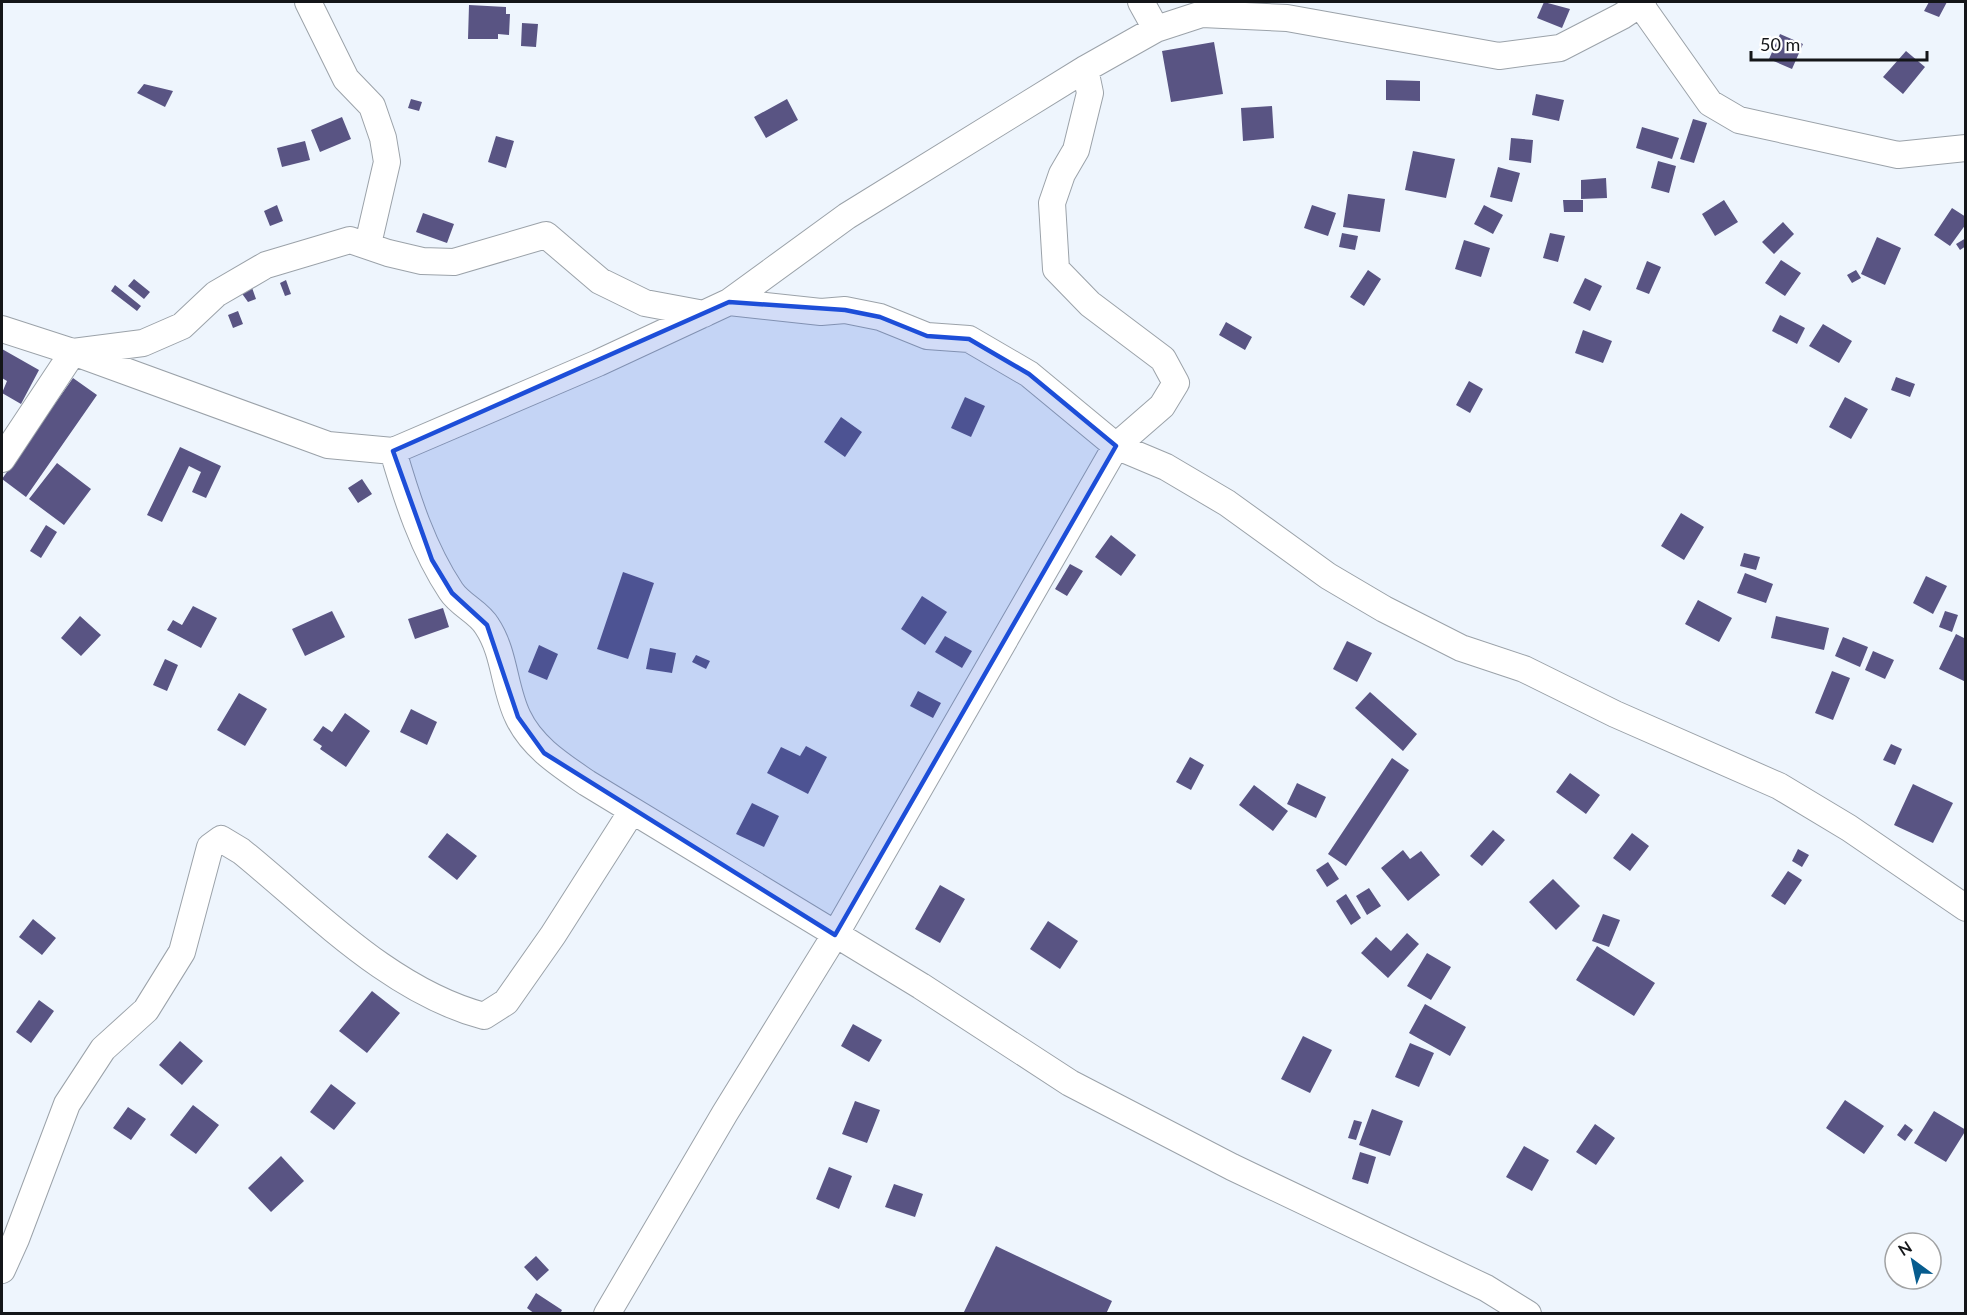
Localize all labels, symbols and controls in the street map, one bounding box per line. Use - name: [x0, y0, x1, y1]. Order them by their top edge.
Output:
- scale bar: [1751, 24, 1926, 62]
- text: 50 m: [1760, 33, 1800, 55]
- north arrow: [1883, 1231, 1943, 1291]
- text: N: [1894, 1237, 1915, 1259]

